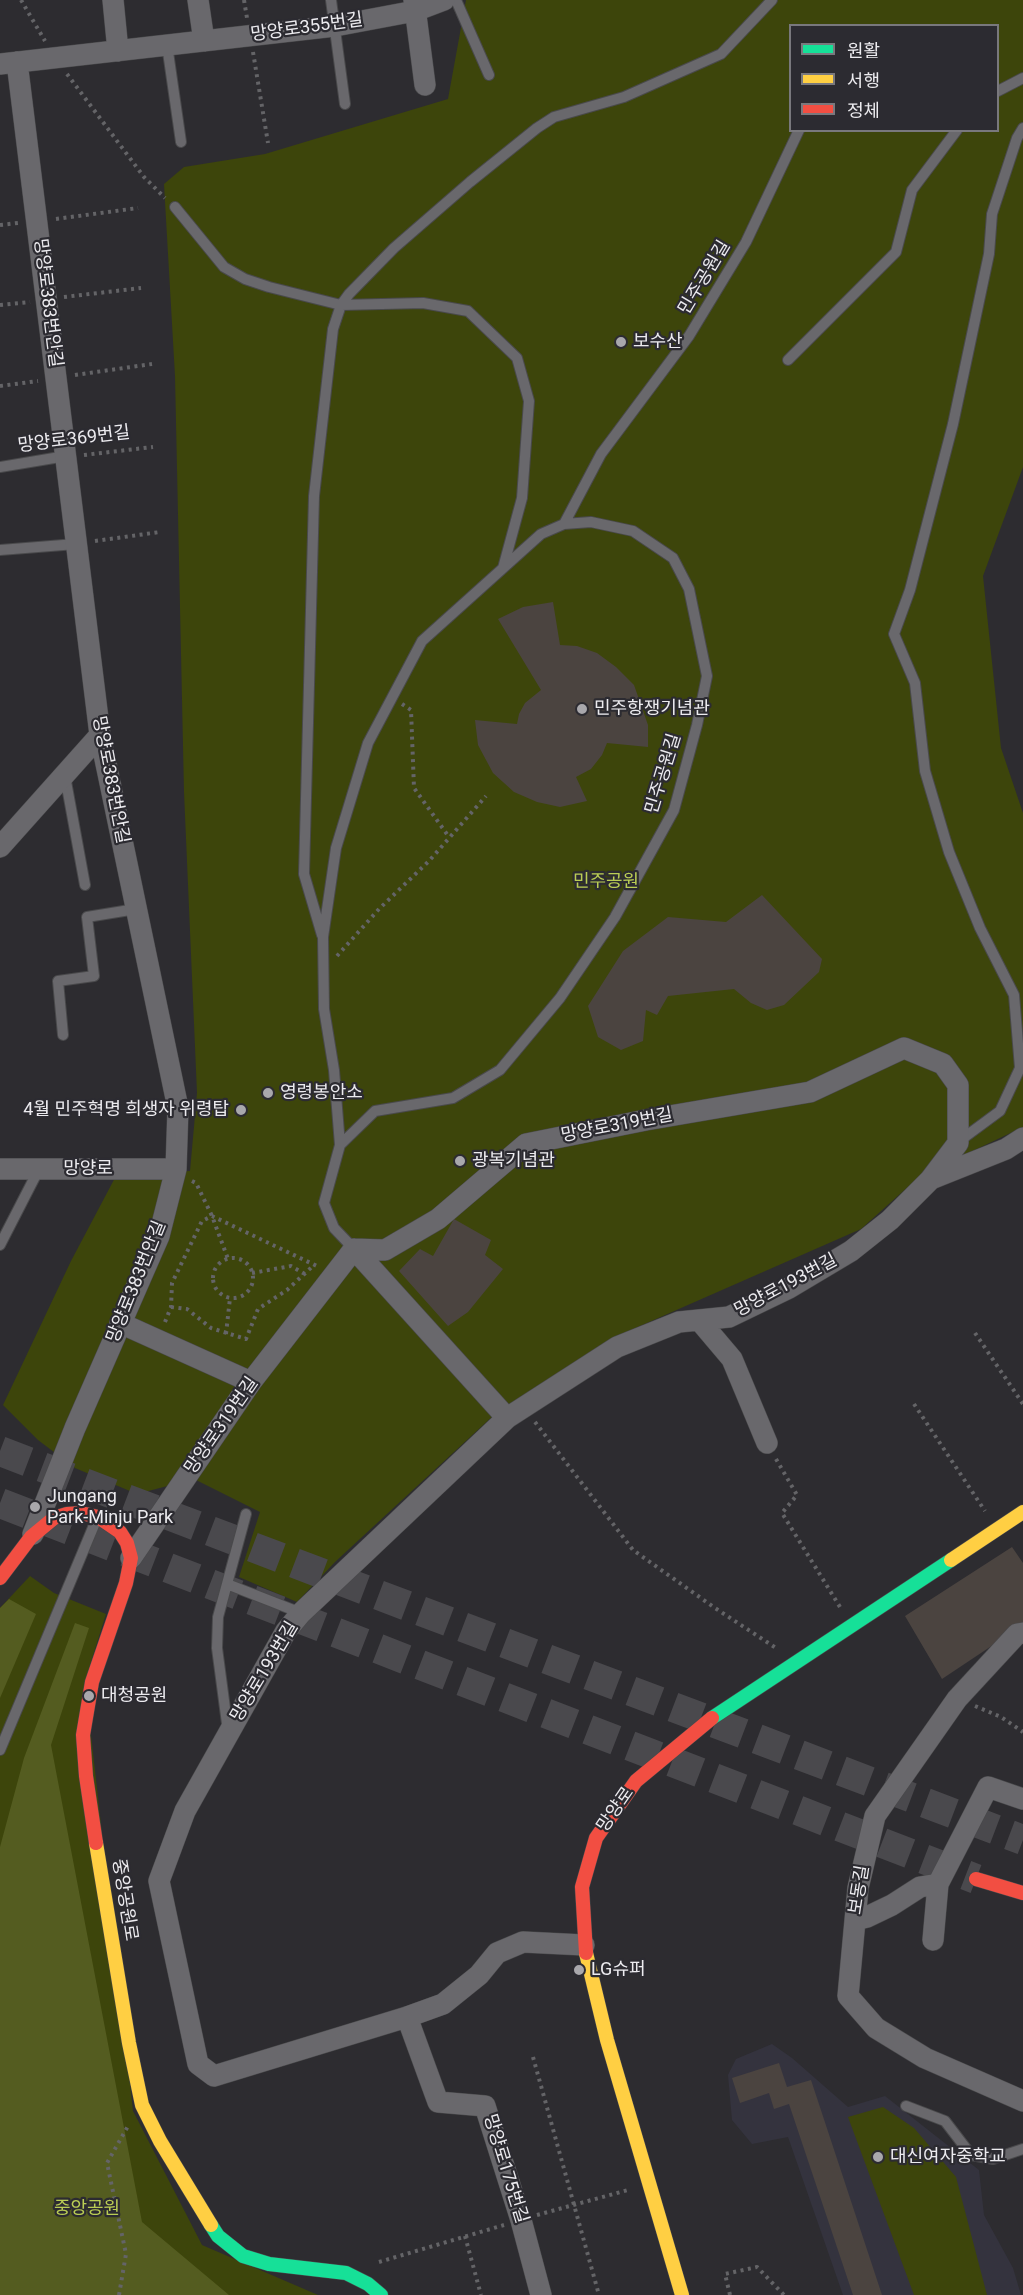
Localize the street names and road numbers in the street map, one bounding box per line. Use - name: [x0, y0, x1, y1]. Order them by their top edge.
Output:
- street label: 망양로355번길: [249, 9, 365, 47]
- street label: 망양로383번안길: [28, 237, 66, 369]
- street label: 민주공원길: [674, 237, 736, 319]
- street label: 망양로369번길: [17, 422, 131, 458]
- street label: 망양로383번안길: [87, 714, 133, 846]
- street label: 민주공원길: [642, 731, 686, 817]
- street label: 망양로319번길: [559, 1105, 675, 1147]
- street label: 망양로: [63, 1158, 113, 1180]
- street label: 망양로383번안길: [103, 1218, 171, 1346]
- street label: 망양로193번길: [731, 1250, 841, 1322]
- street label: 망양로319번길: [181, 1373, 263, 1479]
- street label: 망양로193번길: [227, 1618, 303, 1726]
- street label: 망양로: [593, 1783, 639, 1837]
- street label: 중앙공원로: [107, 1857, 141, 1943]
- street label: 보동길: [845, 1864, 875, 1916]
- street label: 망양로175번길: [478, 2112, 532, 2226]

